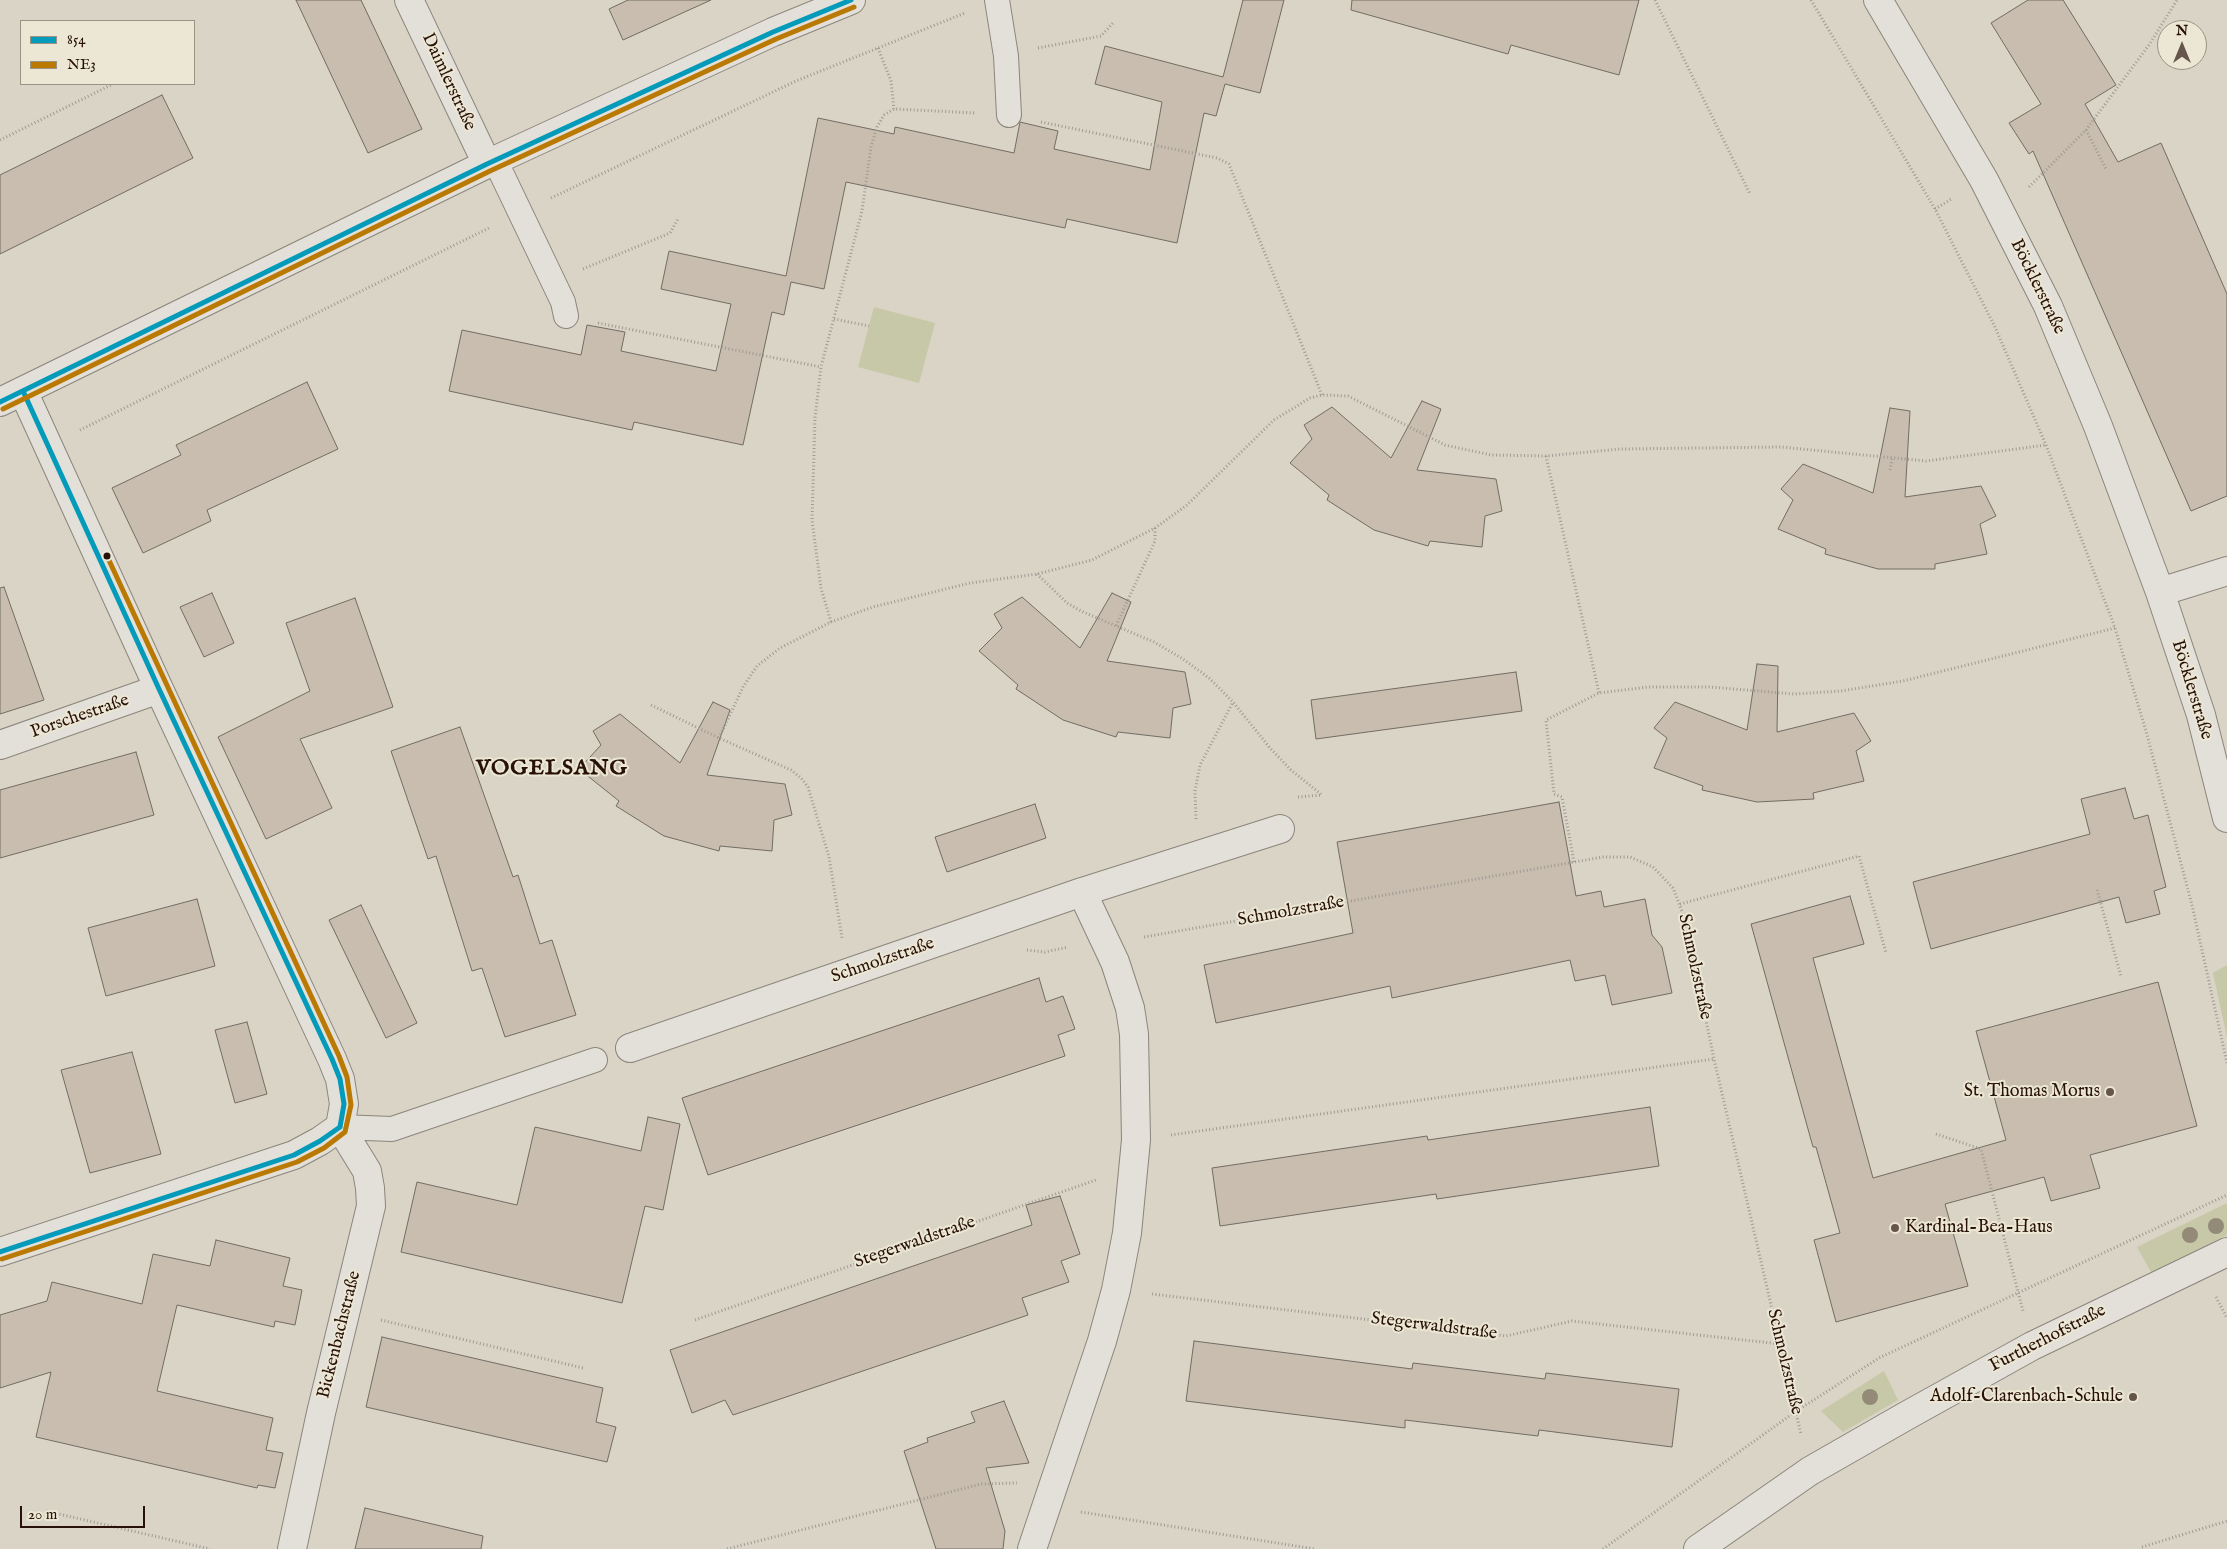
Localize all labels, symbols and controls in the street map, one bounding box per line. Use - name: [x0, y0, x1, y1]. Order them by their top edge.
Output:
- legend: [20, 20, 195, 85]
- north arrow: [2157, 20, 2207, 70]
- text: N: [2176, 22, 2188, 40]
- text: 854: [67, 30, 86, 49]
- street label: Daimlerstraße: [416, 30, 480, 134]
- text: NE3: [67, 55, 96, 74]
- street label: Böcklerstraße: [2005, 236, 2069, 338]
- unlabelled marker: [102, 551, 112, 561]
- street label: Böcklerstraße: [2166, 638, 2216, 742]
- street label: Porschestraße: [28, 690, 132, 744]
- district label: VOGELSANG: [475, 756, 629, 782]
- street label: Schmolzstraße: [1236, 892, 1346, 932]
- street label: Schmolzstraße: [1672, 912, 1716, 1022]
- street label: Schmolzstraße: [829, 933, 937, 989]
- place label: St. Thomas Morus: [1964, 1081, 2100, 1103]
- marker: St. Thomas Morus: [2104, 1086, 2116, 1098]
- street label: Stegerwaldstraße: [852, 1212, 978, 1274]
- place label: Kardinal-Bea-Haus: [1905, 1217, 2053, 1239]
- marker: Kardinal-Bea-Haus: [1889, 1222, 1901, 1234]
- street label: Bickenbachstraße: [314, 1269, 366, 1401]
- street label: Furtherhofstraße: [1986, 1300, 2110, 1378]
- street label: Schmolzstraße: [1761, 1307, 1807, 1417]
- street label: Stegerwaldstraße: [1370, 1309, 1498, 1345]
- place label: Adolf-Clarenbach-Schule: [1930, 1386, 2123, 1408]
- marker: Adolf-Clarenbach-Schule: [2127, 1391, 2139, 1403]
- scale bar: [22, 1496, 148, 1528]
- text: 20 m: [28, 1505, 57, 1524]

